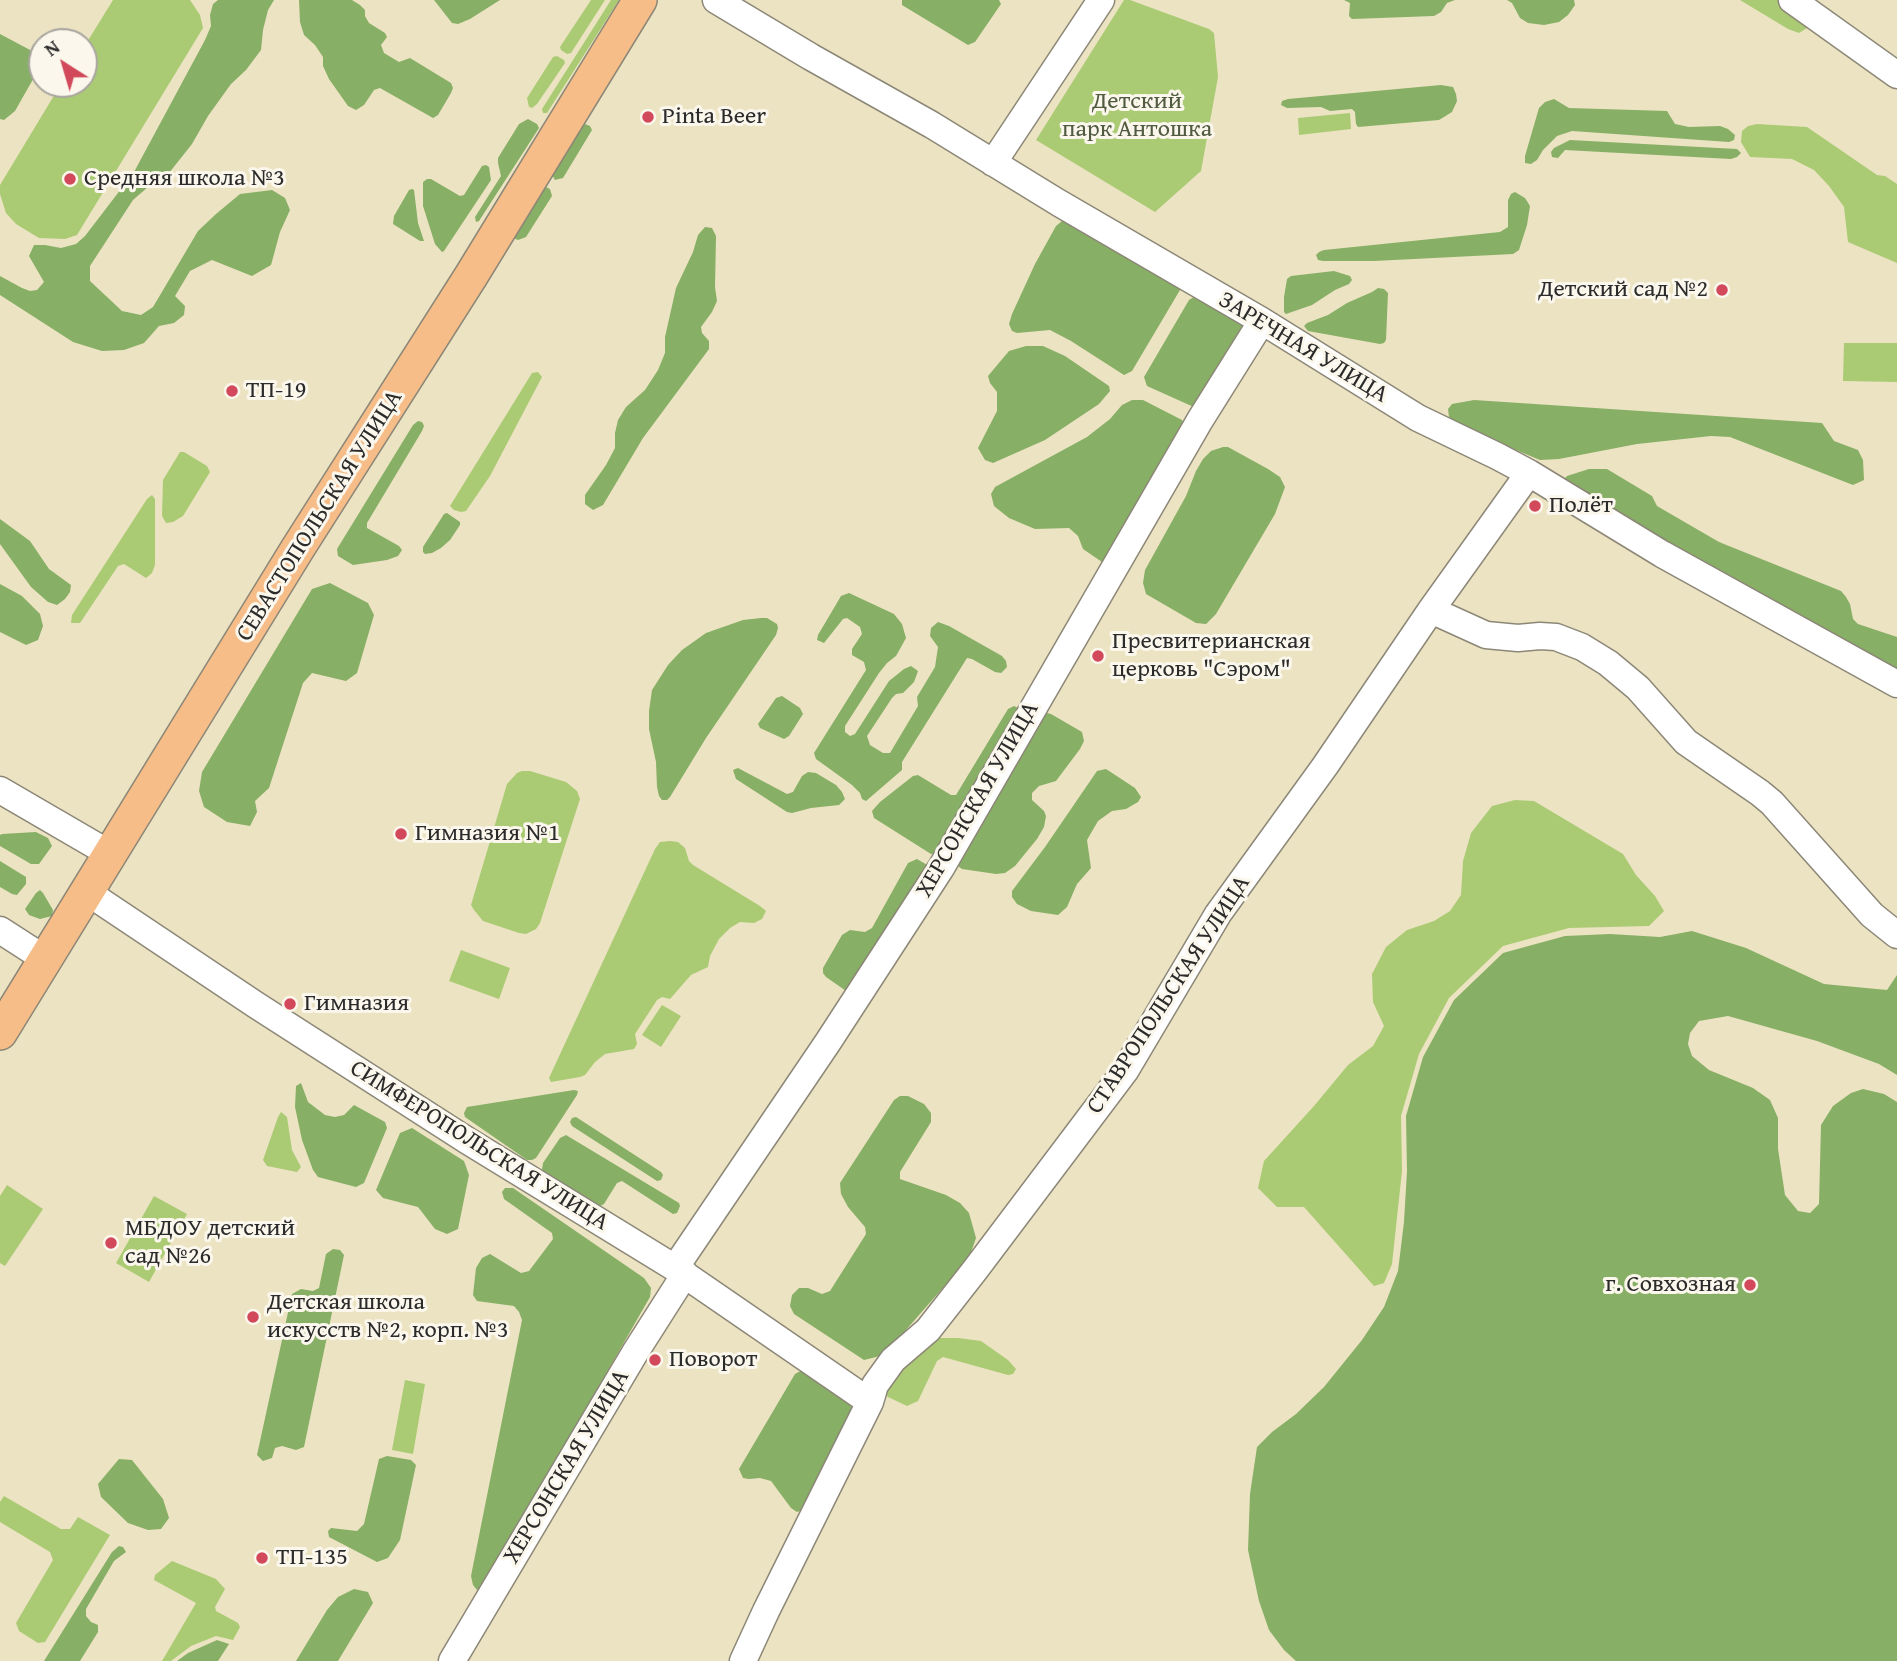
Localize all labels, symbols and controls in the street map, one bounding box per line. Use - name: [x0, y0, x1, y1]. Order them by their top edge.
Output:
- north arrow: [28, 28, 98, 98]
- text: N: [38, 33, 65, 63]
- park label: Детский парк Антошка: [1062, 88, 1212, 144]
- place label: Pinta Beer: [662, 103, 766, 131]
- marker: Pinta Beer: [640, 109, 656, 125]
- place label: Средняя школа №3: [84, 165, 285, 193]
- marker: Средняя школа №3: [62, 171, 78, 187]
- place label: Детский сад №2: [1538, 276, 1708, 304]
- marker: Детский сад №2: [1714, 282, 1730, 298]
- street label: ЗАРЕЧНАЯ УЛИЦА: [1213, 286, 1393, 410]
- place label: ТП-19: [246, 377, 306, 405]
- marker: ТП-19: [224, 383, 240, 399]
- street label: СЕВАСТОПОЛЬСКАЯ УЛИЦА: [231, 385, 409, 647]
- place label: Полёт: [1549, 492, 1613, 520]
- marker: Полёт: [1527, 498, 1543, 514]
- place label: Пресвитерианская церковь "Сэром": [1112, 628, 1311, 684]
- marker: Пресвитерианская церковь "Сэром": [1090, 648, 1106, 664]
- street label: ХЕРСОНСКАЯ УЛИЦА: [910, 697, 1046, 903]
- place label: Гимназия №1: [415, 820, 560, 848]
- marker: Гимназия №1: [393, 826, 409, 842]
- street label: СТАВРОПОЛЬСКАЯ УЛИЦА: [1081, 870, 1257, 1120]
- place label: Гимназия: [304, 990, 409, 1018]
- marker: Гимназия: [282, 996, 298, 1012]
- street label: СИМФЕРОПОЛЬСКАЯ УЛИЦА: [344, 1054, 614, 1238]
- place label: МБДОУ детский сад №26: [125, 1215, 295, 1271]
- marker: МБДОУ детский сад №26: [103, 1235, 119, 1251]
- place label: г. Совхозная: [1605, 1271, 1736, 1299]
- marker: г. Совхозная: [1742, 1277, 1758, 1293]
- place label: Детская школа искусств №2, корп. №3: [267, 1289, 509, 1345]
- marker: Детская школа искусств №2, корп. №3: [245, 1309, 261, 1325]
- place label: Поворот: [669, 1346, 757, 1374]
- marker: Поворот: [647, 1352, 663, 1368]
- street label: ХЕРСОНСКАЯ УЛИЦА: [498, 1365, 636, 1569]
- place label: ТП-135: [276, 1544, 348, 1572]
- marker: ТП-135: [254, 1550, 270, 1566]

